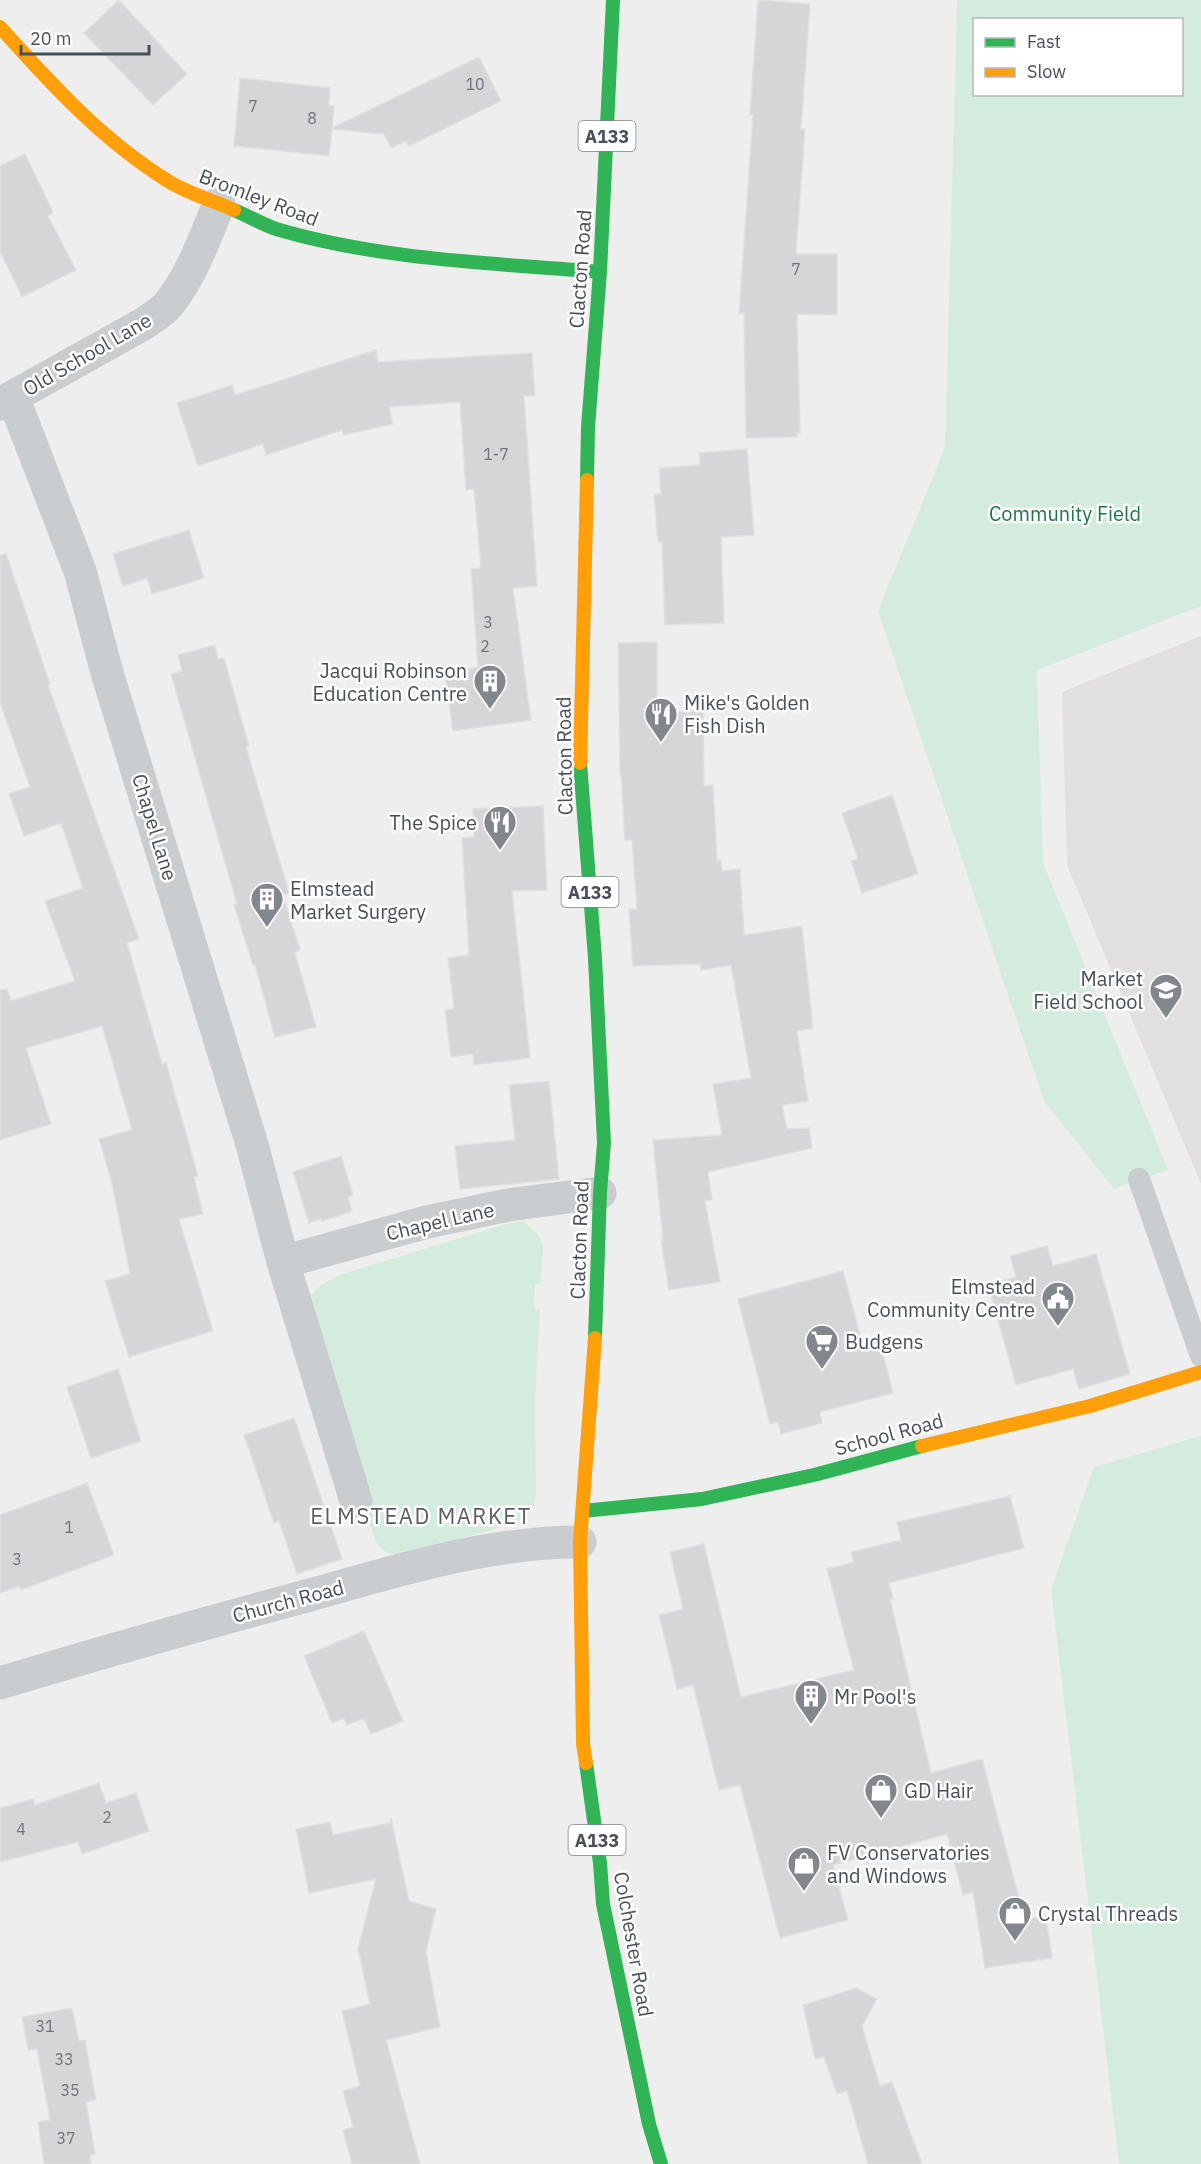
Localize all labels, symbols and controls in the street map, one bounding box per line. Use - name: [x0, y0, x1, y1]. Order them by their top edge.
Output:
- scale bar: [21, 18, 148, 56]
- legend: [973, 18, 1183, 96]
- text: 20 m: [30, 27, 72, 50]
- text: Fast: [1027, 30, 1061, 53]
- text: Slow: [1027, 60, 1066, 83]
- house number: 10: [465, 74, 485, 94]
- house number: 7: [248, 96, 258, 116]
- house number: 8: [307, 108, 317, 128]
- road number: A133: [578, 121, 636, 151]
- street label: Bromley Road: [195, 162, 323, 232]
- street label: Clacton Road: [562, 209, 598, 329]
- house number: 7: [791, 259, 801, 279]
- street label: Old School Lane: [18, 306, 156, 402]
- house number: 1-7: [483, 444, 509, 464]
- park label: Community Field: [989, 500, 1141, 527]
- house number: 3: [483, 612, 493, 632]
- house number: 2: [480, 636, 490, 656]
- place label: Jacqui Robinson Education Centre: [313, 657, 467, 707]
- building icon: Jacqui Robinson Education Centre: [472, 663, 508, 710]
- place label: Mike's Golden Fish Dish: [684, 689, 810, 739]
- street label: Clacton Road: [549, 696, 579, 816]
- restaurant icon: Mike's Golden Fish Dish: [643, 696, 679, 743]
- street label: Chapel Lane: [126, 770, 184, 884]
- restaurant icon: The Spice: [482, 804, 518, 851]
- place label: The Spice: [389, 809, 477, 836]
- place label: Elmstead Market Surgery: [290, 875, 426, 925]
- road number: A133: [562, 877, 618, 907]
- building icon: Elmstead Market Surgery: [249, 881, 285, 928]
- place label: Market Field School: [1033, 965, 1143, 1015]
- school or university icon: Market Field School: [1148, 972, 1184, 1019]
- street label: Clacton Road: [563, 1180, 595, 1300]
- street label: Chapel Lane: [383, 1195, 497, 1247]
- place label: Elmstead Community Centre: [867, 1273, 1035, 1323]
- public building icon: Elmstead Community Centre: [1040, 1280, 1076, 1327]
- supermarket icon: Budgens: [804, 1323, 840, 1370]
- place label: Budgens: [845, 1328, 924, 1355]
- street label: School Road: [832, 1407, 946, 1461]
- district label: ELMSTEAD MARKET: [310, 1501, 532, 1530]
- house number: 1: [64, 1517, 74, 1537]
- house number: 3: [12, 1549, 22, 1569]
- street label: Church Road: [229, 1573, 347, 1629]
- building icon: Mr Pool's: [793, 1678, 829, 1725]
- place label: Mr Pool's: [834, 1683, 916, 1710]
- shop icon: GD Hair: [863, 1772, 899, 1819]
- place label: GD Hair: [904, 1777, 973, 1804]
- house number: 2: [102, 1807, 112, 1827]
- house number: 4: [16, 1819, 26, 1839]
- road number: A133: [568, 1825, 626, 1855]
- place label: FV Conservatories and Windows: [827, 1839, 990, 1889]
- shop icon: FV Conservatories and Windows: [786, 1845, 822, 1892]
- street label: Colchester Road: [608, 1869, 660, 2019]
- shop icon: Crystal Threads: [997, 1895, 1033, 1942]
- place label: Crystal Threads: [1038, 1900, 1178, 1927]
- house number: 31: [35, 2016, 55, 2036]
- house number: 33: [54, 2049, 74, 2069]
- house number: 35: [60, 2080, 80, 2100]
- house number: 37: [56, 2128, 76, 2148]

